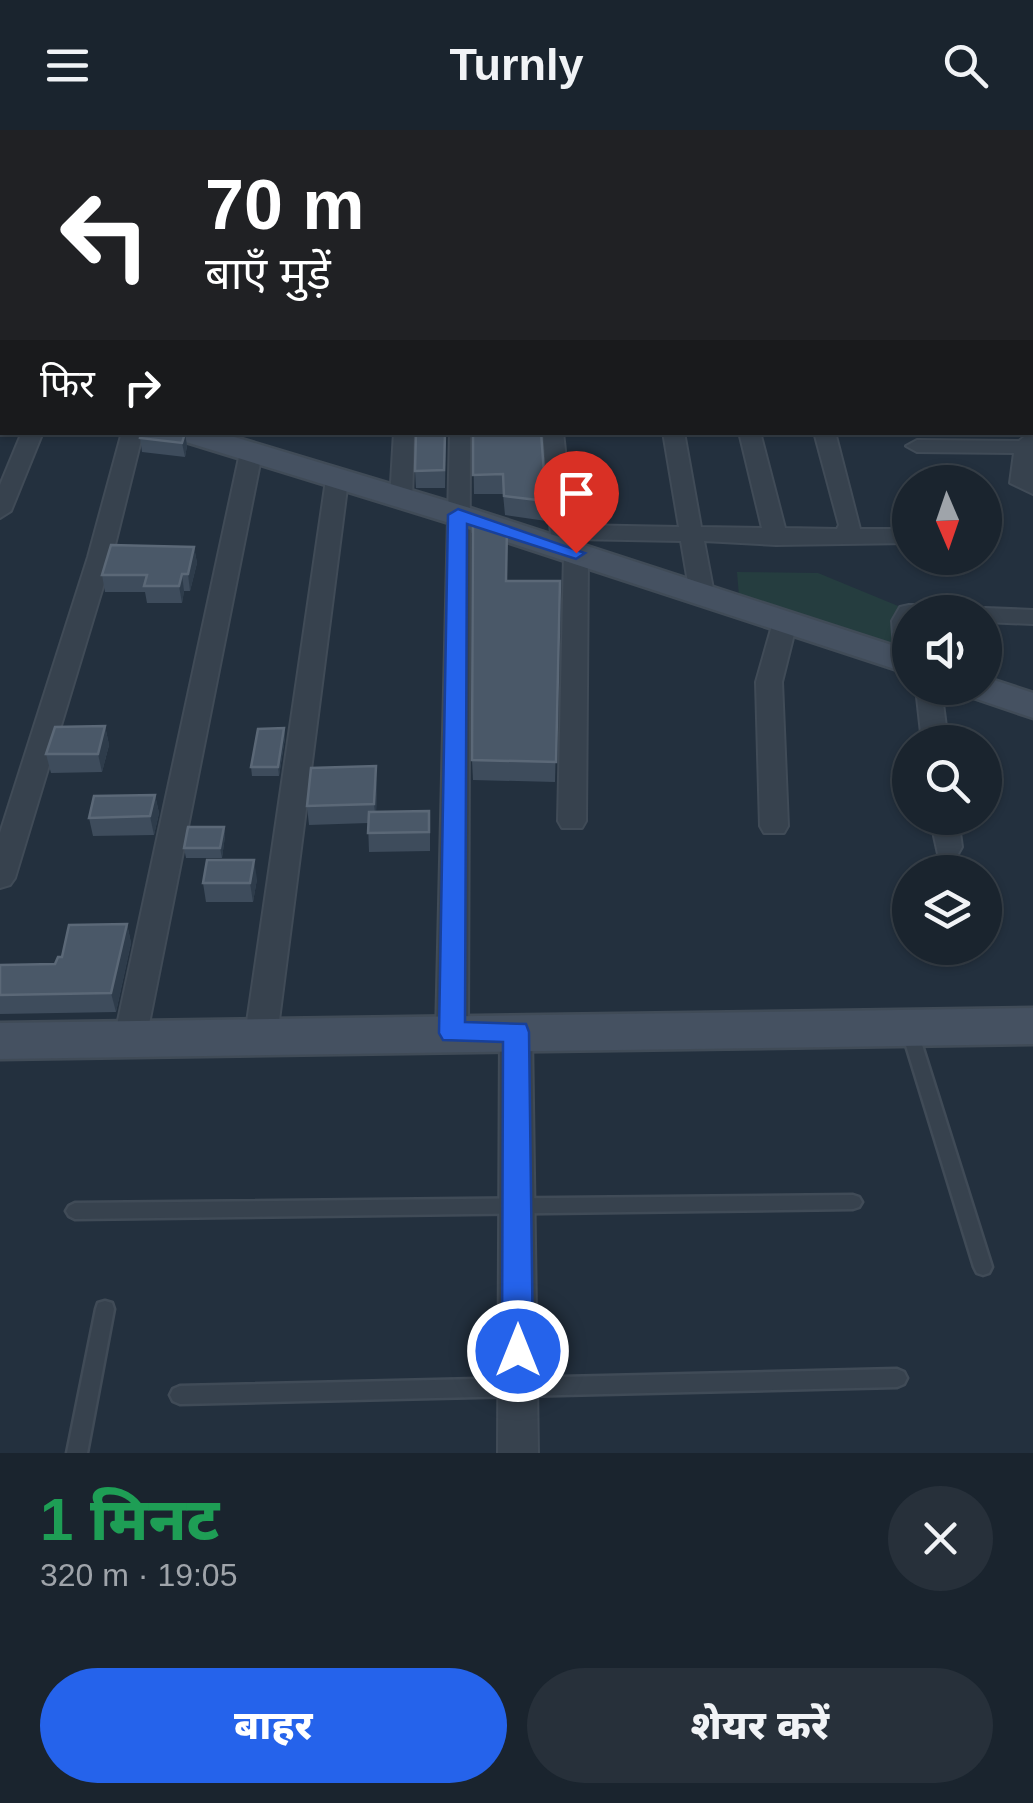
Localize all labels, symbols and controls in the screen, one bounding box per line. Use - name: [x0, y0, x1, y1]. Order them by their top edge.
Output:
- icon: menu: [40, 38, 95, 93]
- icon: search: [938, 38, 993, 93]
- text: Turnly: [449, 39, 584, 90]
- text: 70 m: [205, 166, 365, 244]
- icon: left: [40, 170, 170, 300]
- text: बाएँ मुड़ें: [205, 248, 331, 299]
- icon: right: [115, 360, 170, 415]
- text: फिर: [40, 363, 95, 405]
- pin: [534, 451, 619, 554]
- north arrow: [892, 465, 1002, 575]
- map controls: [892, 465, 1002, 965]
- icon: arrive: [549, 466, 604, 521]
- button: sound: [892, 595, 1002, 705]
- button: search: [892, 725, 1002, 835]
- button: layers: [892, 855, 1002, 965]
- position arrow: [466, 1299, 570, 1403]
- text: 1 मिनट: [40, 1486, 219, 1553]
- button: close: [888, 1486, 993, 1591]
- text: 320 m · 19:05: [40, 1557, 237, 1593]
- button: बाहर: [40, 1668, 507, 1783]
- button: शेयर करें: [527, 1668, 993, 1783]

